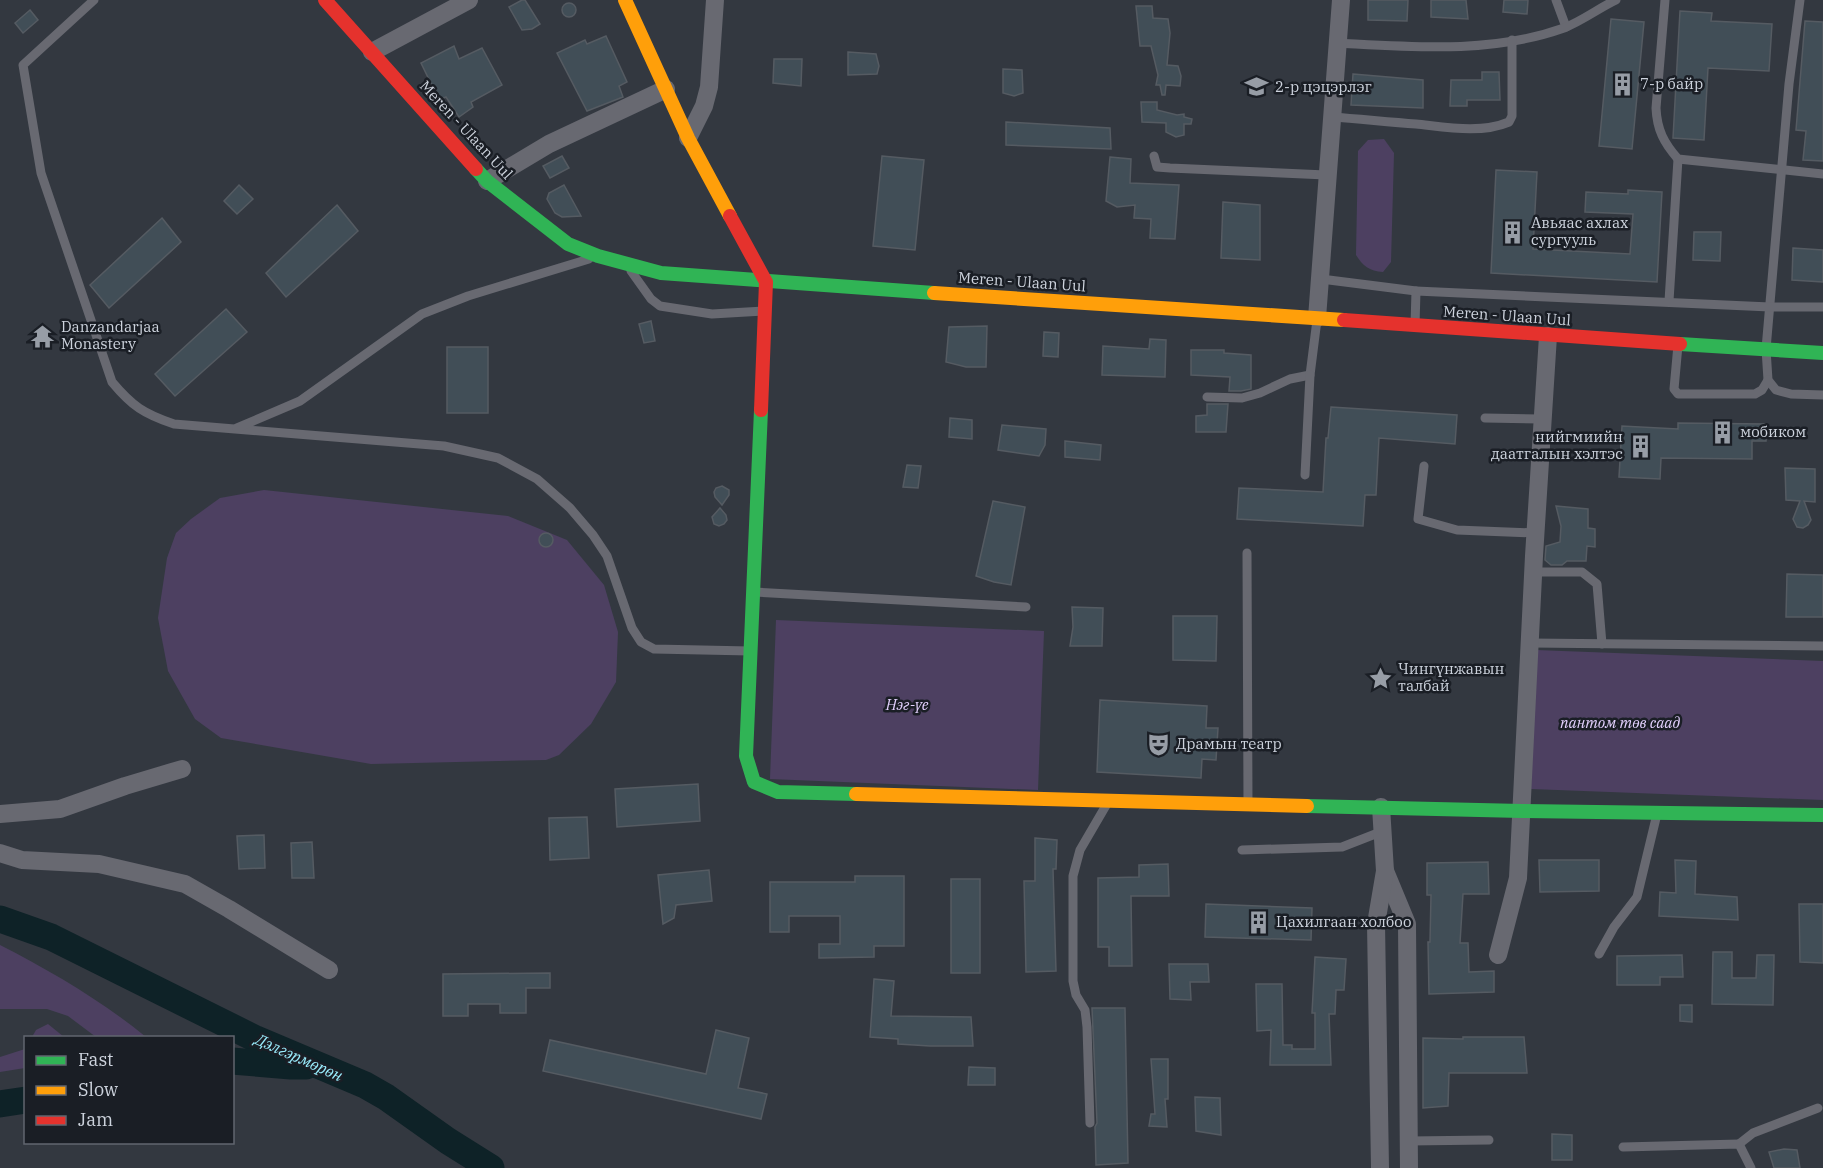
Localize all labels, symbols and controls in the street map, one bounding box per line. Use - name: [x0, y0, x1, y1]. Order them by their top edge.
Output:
- building icon: 7-р байр: [1609, 71, 1635, 97]
- school or university icon: 2-р цэцэрлэг: [1244, 74, 1270, 100]
- place label: 7-р байр: [1640, 74, 1703, 93]
- street label: Meren - Ulaan Uul: [416, 76, 517, 183]
- place label: 2-р цэцэрлэг: [1275, 77, 1372, 96]
- place label: Авьяас ахлах сургууль: [1531, 213, 1629, 249]
- building icon: Авьяас ахлах сургууль: [1500, 219, 1526, 245]
- street label: Meren - Ulaan Uul: [958, 268, 1087, 295]
- street label: Meren - Ulaan Uul: [1443, 302, 1572, 329]
- place label: Danzandarjaa Monastery: [61, 317, 160, 353]
- temple icon: Danzandarjaa Monastery: [30, 323, 56, 349]
- building icon: мобиком: [1709, 419, 1735, 445]
- place label: мобиком: [1740, 422, 1806, 441]
- place label: нийгмиийн даатгалын хэлтэс: [1491, 427, 1623, 463]
- building icon: нийгмиийн даатгалын хэлтэс: [1628, 433, 1654, 459]
- place label: Чингүнжавын талбай: [1398, 659, 1504, 695]
- place icon: Чингүнжавын талбай: [1367, 665, 1393, 691]
- park label: Нэг-үе: [885, 695, 929, 714]
- park label: пантом төв саад: [1560, 713, 1681, 732]
- theatre icon: Драмын театр: [1145, 731, 1171, 757]
- place label: Драмын театр: [1176, 734, 1282, 753]
- building icon: Цахилгаан холбоо: [1245, 909, 1271, 935]
- place label: Цахилгаан холбоо: [1276, 912, 1411, 931]
- water label: Дэлгэрмөрөн: [250, 1028, 346, 1085]
- legend: [24, 1036, 234, 1144]
- text: Fast: [78, 1048, 113, 1071]
- text: Slow: [78, 1078, 118, 1101]
- text: Jam: [78, 1108, 113, 1131]

